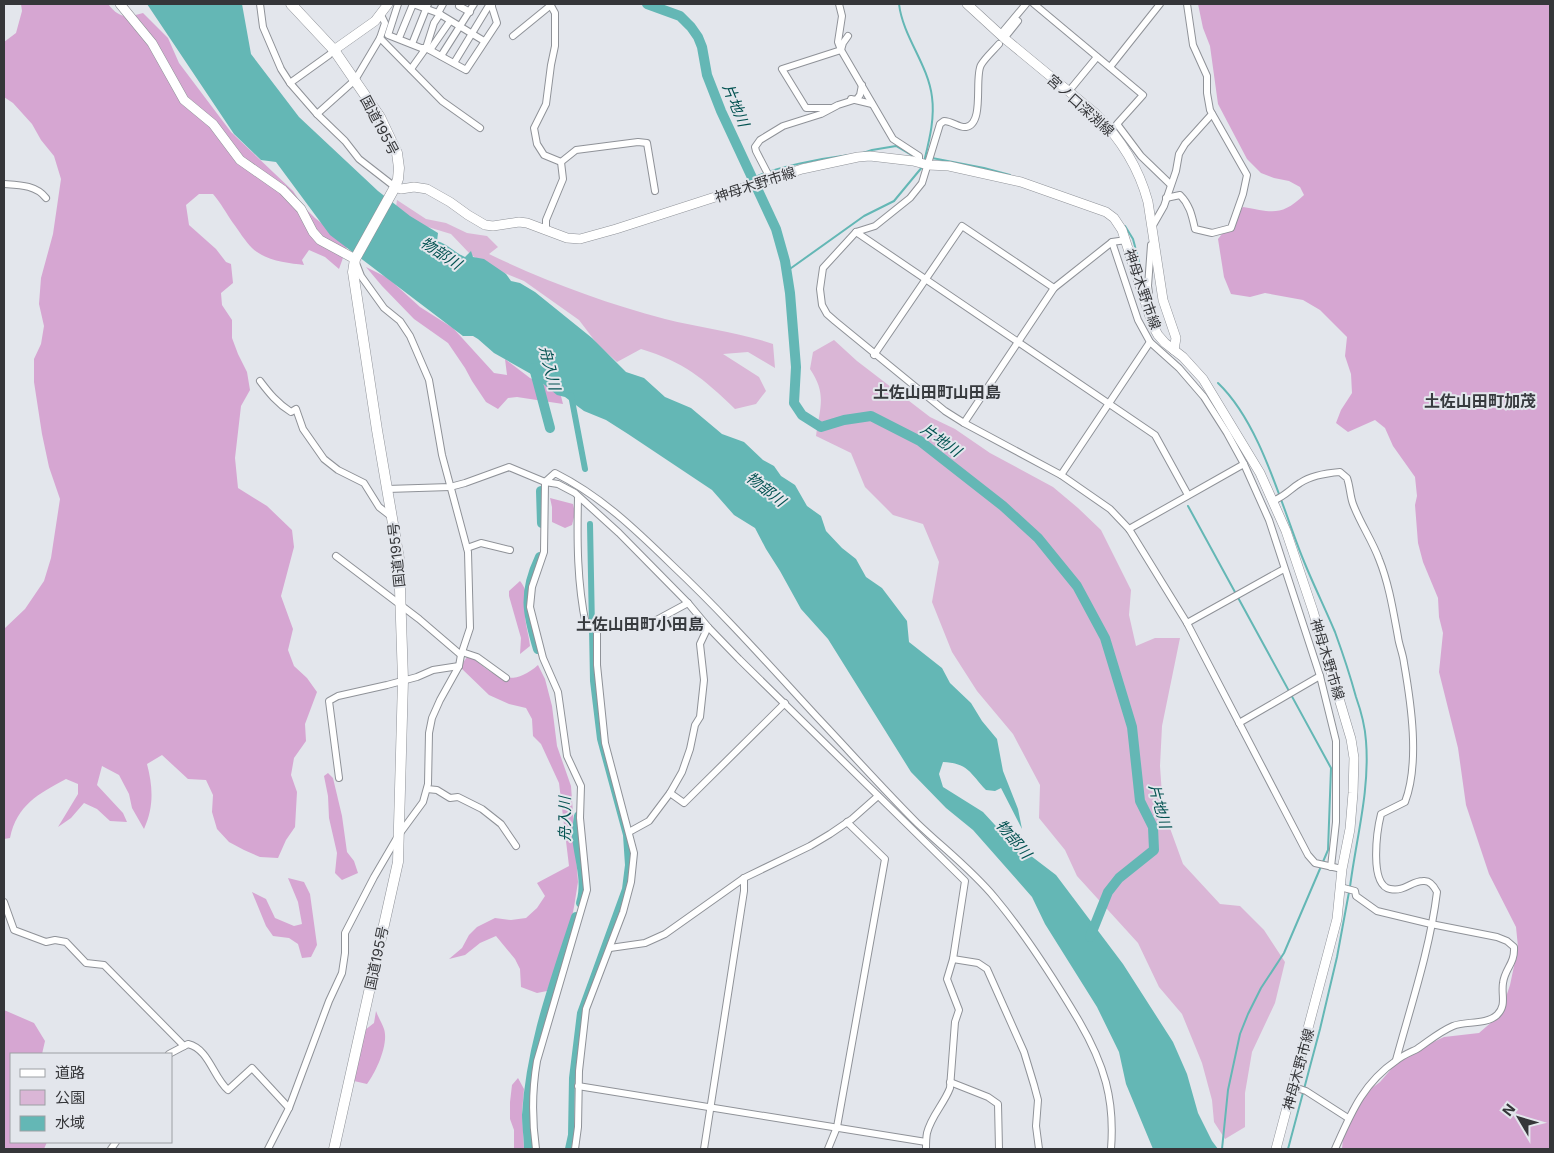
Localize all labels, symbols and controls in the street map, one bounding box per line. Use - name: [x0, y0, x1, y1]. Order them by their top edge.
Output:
- street label: 宮ノ口深渕線: [1044, 71, 1118, 139]
- water label: 片地川: [718, 81, 754, 131]
- street label: 国道195号: [357, 92, 403, 158]
- street label: 神母木野市線: [712, 163, 798, 205]
- water label: 物部川: [417, 233, 467, 274]
- street label: 神母木野市線: [1121, 247, 1165, 331]
- water label: 舟入川: [535, 344, 565, 394]
- district label: 土佐山田町山田島: [873, 382, 1001, 402]
- district label: 土佐山田町加茂: [1424, 391, 1536, 411]
- water label: 片地川: [917, 419, 967, 462]
- water label: 物部川: [742, 468, 791, 512]
- street label: 国道195号: [384, 522, 408, 588]
- district label: 土佐山田町小田島: [576, 614, 704, 634]
- street label: 神母木野市線: [1308, 616, 1348, 702]
- water label: 片地川: [1145, 782, 1176, 832]
- water label: 舟入川: [555, 795, 574, 842]
- water label: 物部川: [992, 816, 1037, 864]
- street label: 国道195号: [361, 924, 391, 992]
- street label: 神母木野市線: [1279, 1026, 1317, 1112]
- legend: [10, 1053, 172, 1143]
- text: 道路: [55, 1063, 85, 1082]
- text: 公園: [55, 1088, 85, 1107]
- north arrow: [1494, 1093, 1544, 1143]
- text: N: [1498, 1100, 1518, 1119]
- text: 水域: [55, 1113, 85, 1132]

